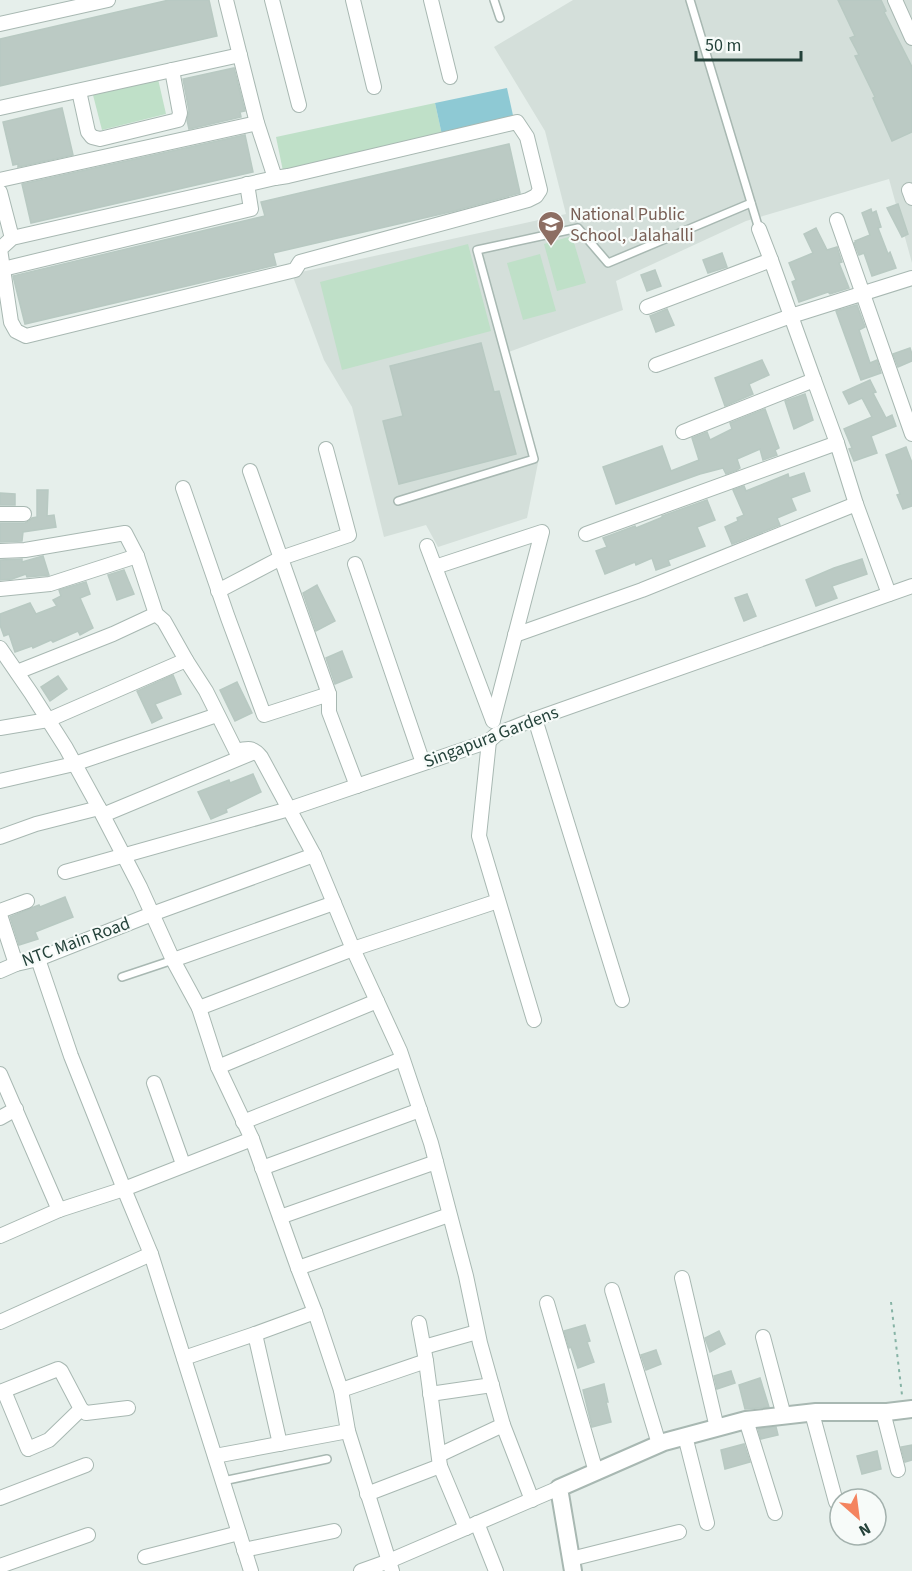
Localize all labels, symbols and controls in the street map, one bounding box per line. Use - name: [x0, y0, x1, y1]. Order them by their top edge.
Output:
- scale bar: [696, 24, 801, 62]
- text: 50 m: [705, 33, 741, 58]
- place label: National Public School, Jalahalli: [570, 202, 694, 248]
- school or university icon: National Public School, Jalahalli: [536, 209, 566, 247]
- street label: Singapura Gardens: [420, 700, 562, 774]
- street label: NTC Main Road: [18, 911, 134, 973]
- north arrow: [828, 1487, 888, 1547]
- text: N: [855, 1517, 874, 1542]

